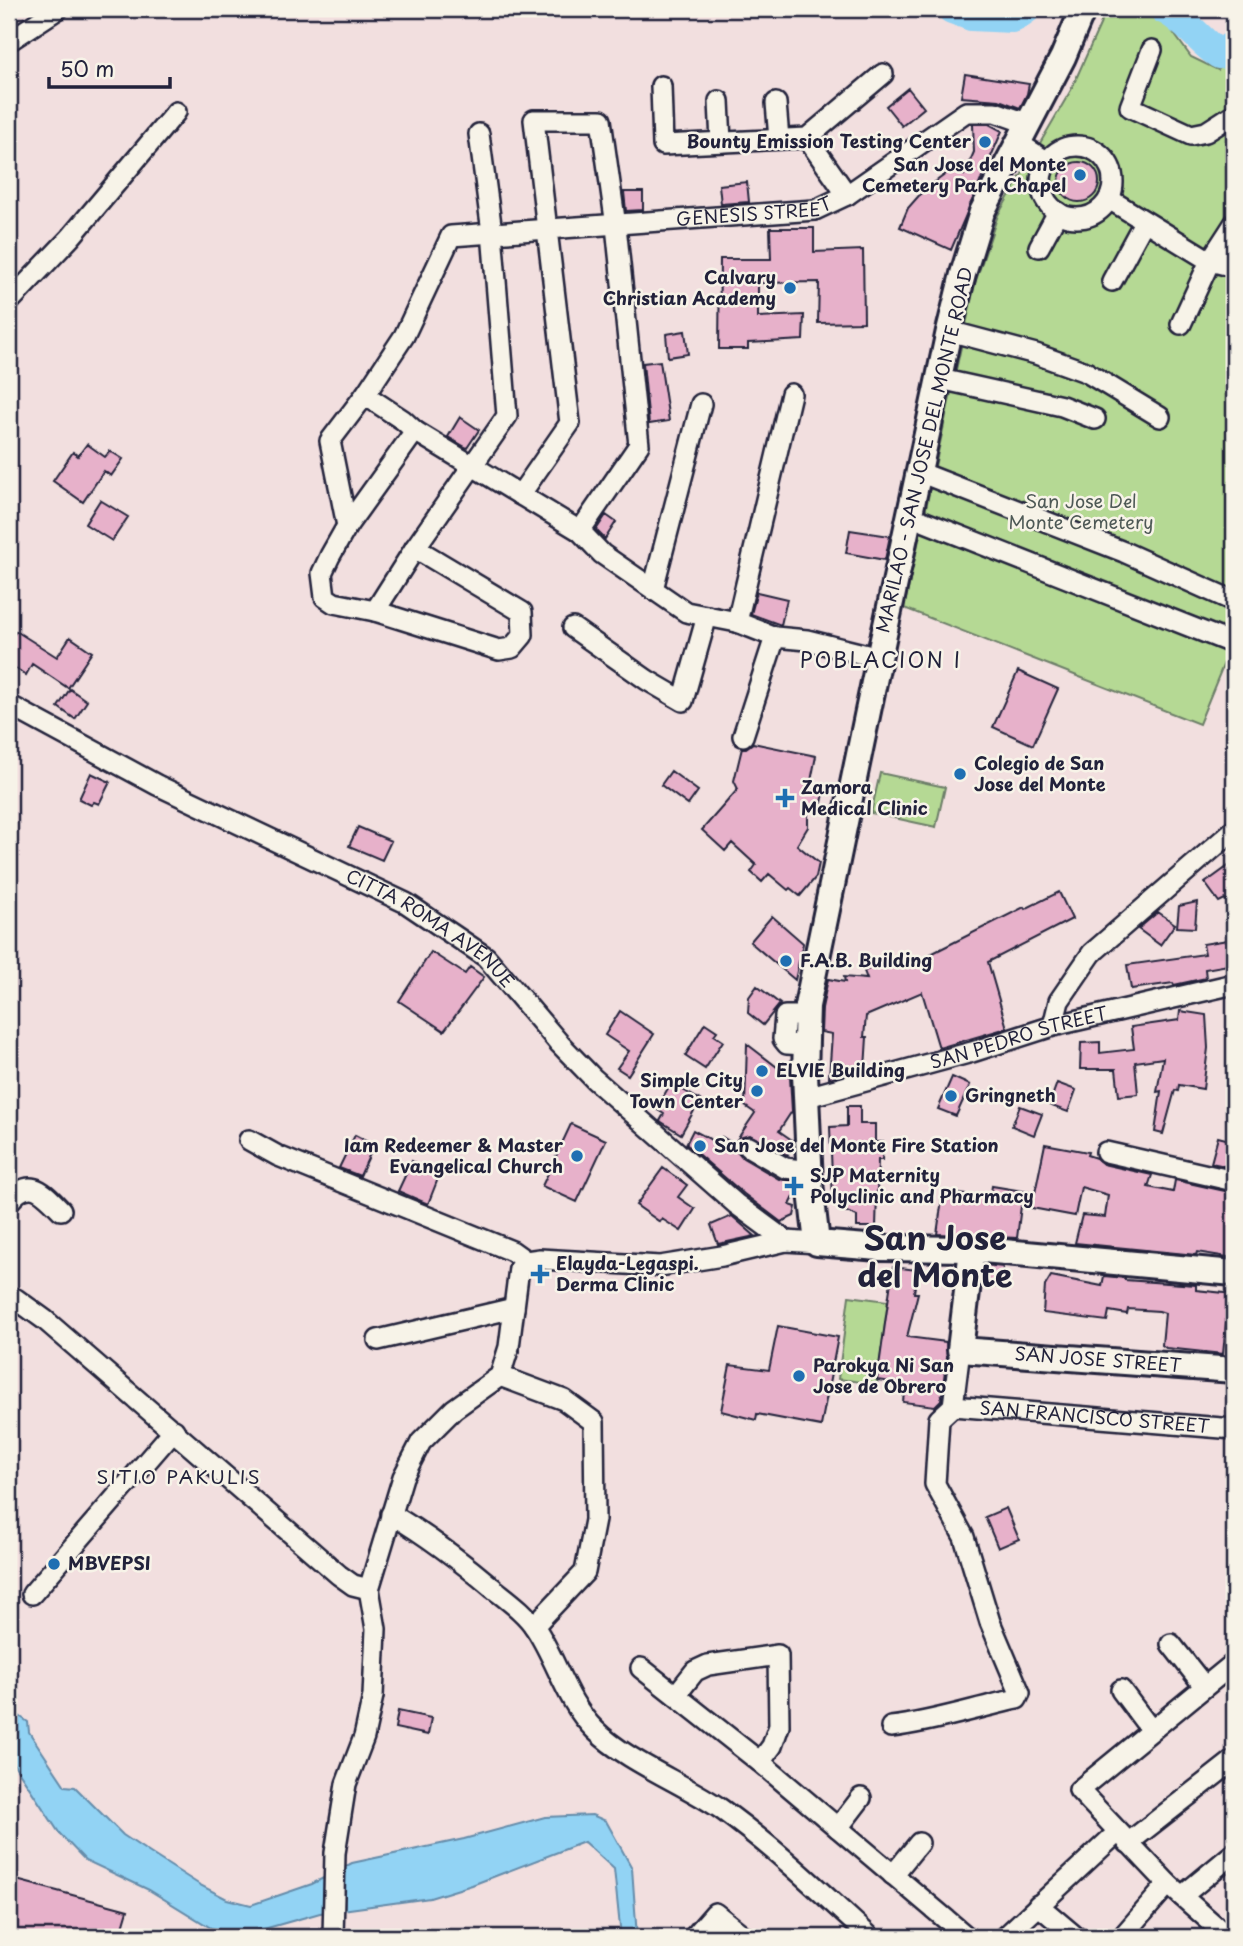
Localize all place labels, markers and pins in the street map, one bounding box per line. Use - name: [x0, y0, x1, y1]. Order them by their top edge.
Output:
- place label: Bounty Emission Testing Center: [686, 127, 972, 154]
- marker: Bounty Emission Testing Center: [977, 134, 993, 150]
- place label: San Jose del Monte Cemetery Park Chapel: [862, 150, 1066, 198]
- marker: San Jose del Monte Cemetery Park Chapel: [1072, 167, 1088, 183]
- place label: Calvary Christian Academy: [603, 263, 776, 311]
- marker: Calvary Christian Academy: [782, 280, 798, 296]
- place label: Colegio de San Jose del Monte: [974, 749, 1106, 797]
- marker: Colegio de San Jose del Monte: [952, 766, 968, 782]
- place label: Zamora Medical Clinic: [801, 773, 928, 821]
- marker: Zamora Medical Clinic: [775, 788, 795, 808]
- place label: F.A.B. Building: [800, 946, 932, 973]
- marker: F.A.B. Building: [778, 953, 794, 969]
- place label: ELVIE Building: [776, 1056, 905, 1083]
- marker: ELVIE Building: [754, 1063, 770, 1079]
- place label: Simple City Town Center: [629, 1066, 744, 1114]
- place label: Gringneth: [965, 1081, 1056, 1108]
- marker: Simple City Town Center: [749, 1083, 765, 1099]
- marker: Gringneth: [943, 1088, 959, 1104]
- place label: Iam Redeemer & Master Evangelical Church: [344, 1131, 564, 1179]
- place label: San Jose del Monte Fire Station: [714, 1131, 999, 1158]
- marker: San Jose del Monte Fire Station: [692, 1138, 708, 1154]
- marker: Iam Redeemer & Master Evangelical Church: [569, 1148, 585, 1164]
- place label: SJP Maternity Polyclinic and Pharmacy: [810, 1161, 1034, 1209]
- marker: SJP Maternity Polyclinic and Pharmacy: [784, 1176, 804, 1196]
- place label: Elayda-Legaspi. Derma Clinic: [556, 1249, 699, 1297]
- marker: Elayda-Legaspi. Derma Clinic: [530, 1264, 550, 1284]
- place label: Parokya Ni San Jose de Obrero: [813, 1351, 954, 1399]
- marker: Parokya Ni San Jose de Obrero: [791, 1368, 807, 1384]
- place label: MBVEPSI: [68, 1549, 151, 1576]
- marker: MBVEPSI: [46, 1556, 62, 1572]

